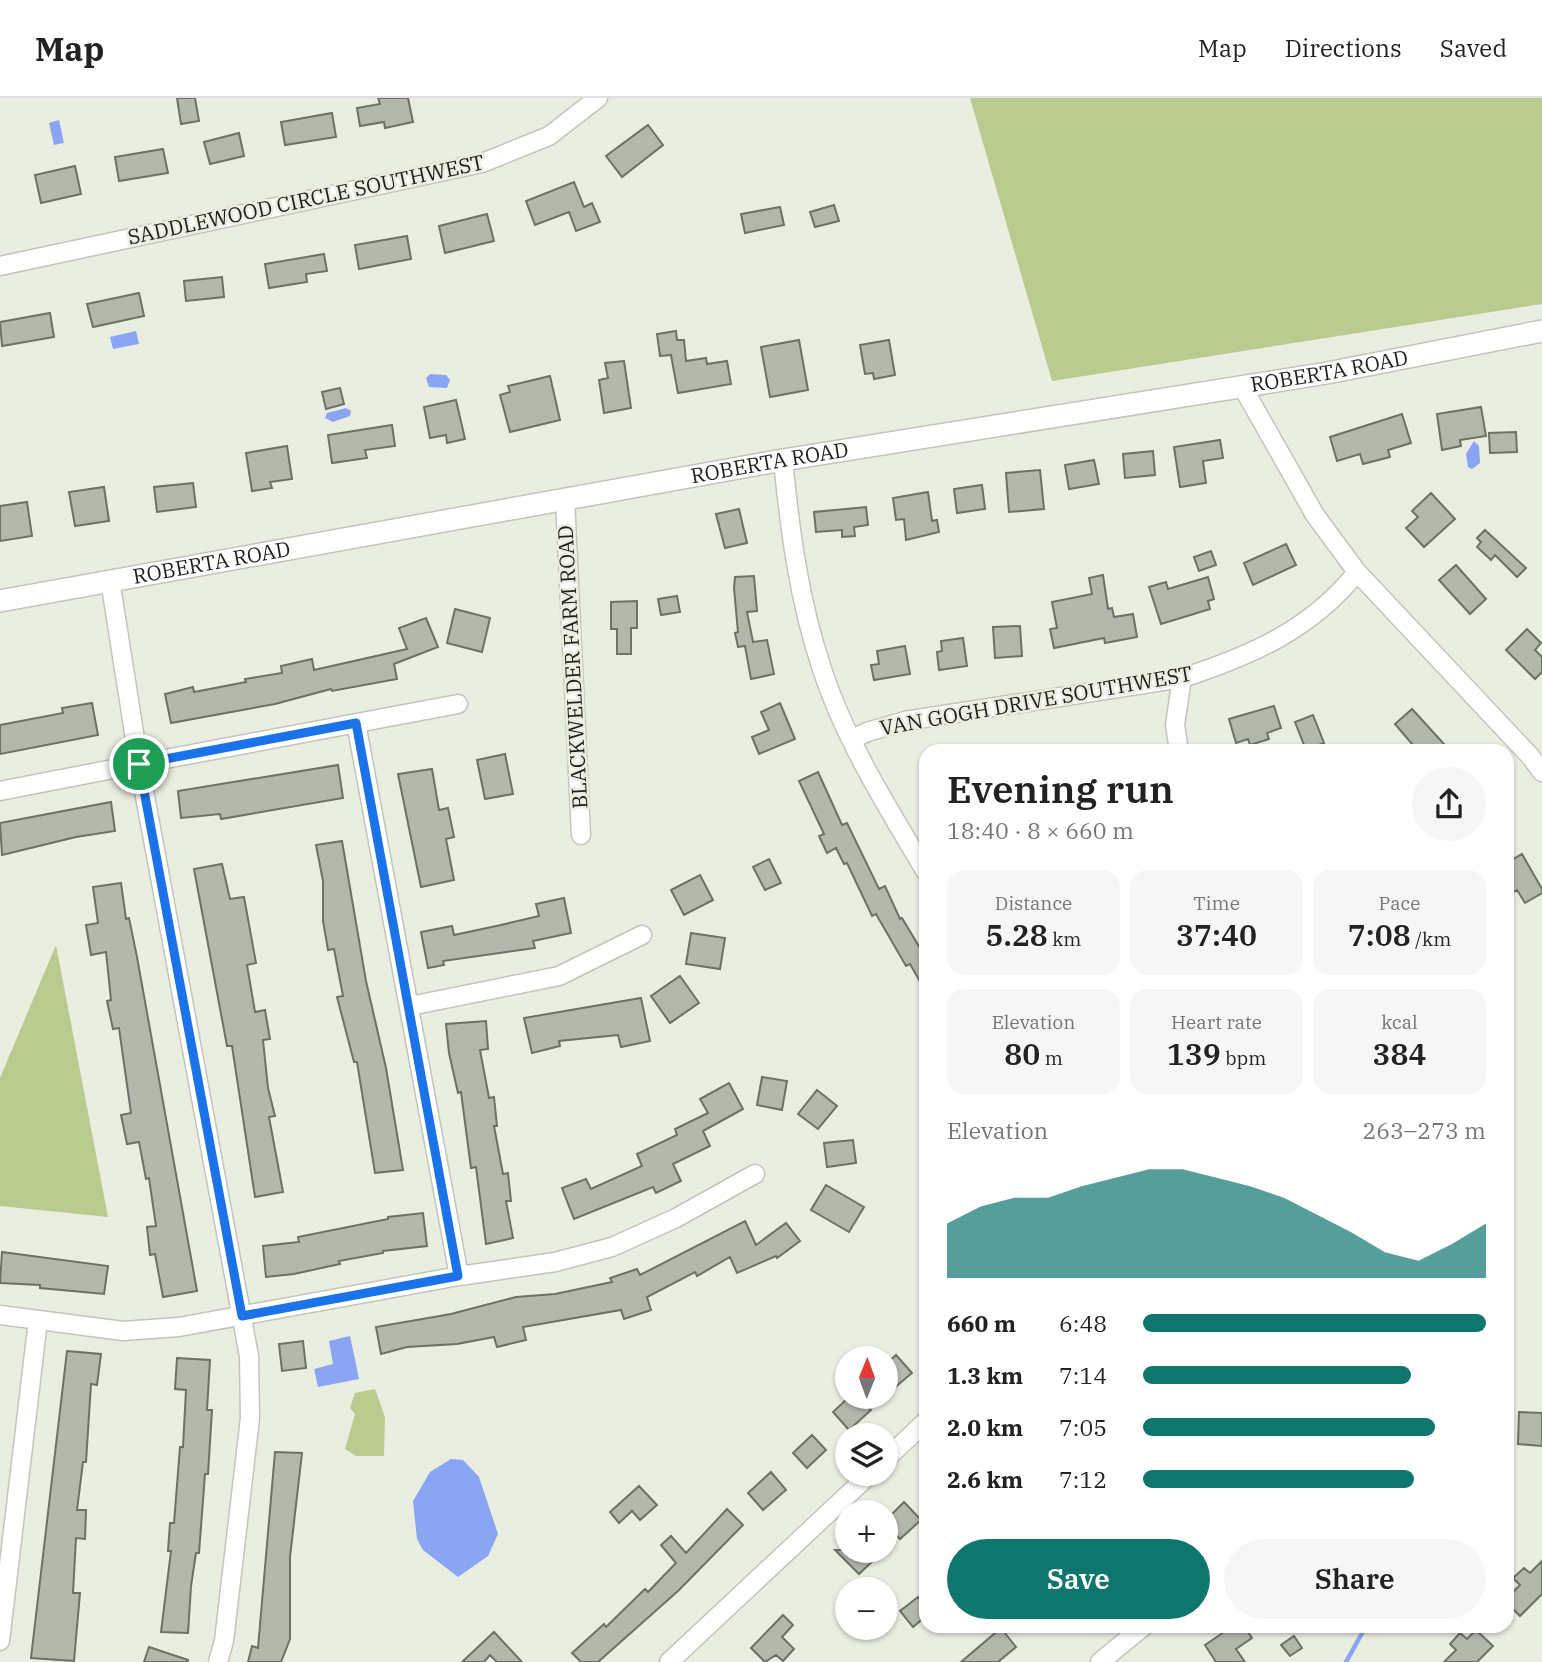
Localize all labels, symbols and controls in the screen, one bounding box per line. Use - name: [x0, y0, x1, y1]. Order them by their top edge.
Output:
- text: Map: [35, 27, 104, 70]
- text: Map: [1198, 32, 1247, 64]
- text: Directions: [1285, 32, 1402, 64]
- text: Saved: [1440, 32, 1507, 64]
- street label: SADDLEWOOD CIRCLE SOUTHWEST: [125, 147, 487, 251]
- street label: ROBERTA ROAD: [1248, 343, 1410, 398]
- street label: ROBERTA ROAD: [688, 435, 850, 489]
- street label: BLACKWELDER FARM ROAD: [551, 525, 593, 810]
- street label: ROBERTA ROAD: [130, 534, 292, 590]
- street label: VAN GOGH DRIVE SOUTHWEST: [877, 659, 1194, 741]
- pin: [109, 734, 169, 794]
- icon: arrive: [120, 745, 158, 783]
- text: Evening run: [947, 764, 1174, 813]
- button: share: [1412, 767, 1486, 841]
- text: 18:40 · 8 × 660 m: [947, 815, 1134, 845]
- text: Distance: [995, 891, 1072, 915]
- text: Time: [1193, 891, 1240, 915]
- text: Pace: [1379, 891, 1420, 915]
- text: 5.28: [986, 915, 1048, 954]
- text: 37:40: [1176, 915, 1257, 954]
- text: 7:08: [1348, 915, 1411, 954]
- text: km: [1048, 927, 1081, 951]
- text: /km: [1411, 927, 1451, 951]
- text: Elevation: [992, 1010, 1075, 1034]
- text: Heart rate: [1171, 1010, 1262, 1034]
- text: kcal: [1381, 1010, 1418, 1034]
- text: 80: [1004, 1034, 1040, 1073]
- text: 139: [1167, 1034, 1221, 1073]
- text: 384: [1373, 1034, 1427, 1073]
- text: m: [1040, 1046, 1063, 1070]
- text: bpm: [1221, 1046, 1266, 1070]
- text: Elevation: [947, 1115, 1048, 1145]
- text: 263–273 m: [1362, 1115, 1486, 1145]
- text: 660 m: [947, 1308, 1016, 1338]
- text: 6:48: [1059, 1308, 1107, 1338]
- north arrow: [835, 1346, 898, 1409]
- map controls: [835, 1346, 898, 1640]
- text: 1.3 km: [947, 1360, 1023, 1390]
- text: 7:14: [1059, 1360, 1107, 1390]
- text: 2.0 km: [947, 1412, 1023, 1442]
- text: 7:05: [1059, 1412, 1107, 1442]
- button: layers: [835, 1423, 898, 1486]
- text: 2.6 km: [947, 1464, 1023, 1494]
- text: 7:12: [1059, 1464, 1107, 1494]
- button: +: [835, 1500, 898, 1563]
- button: Save: [947, 1539, 1210, 1619]
- button: Share: [1224, 1539, 1486, 1619]
- button: −: [835, 1577, 898, 1640]

